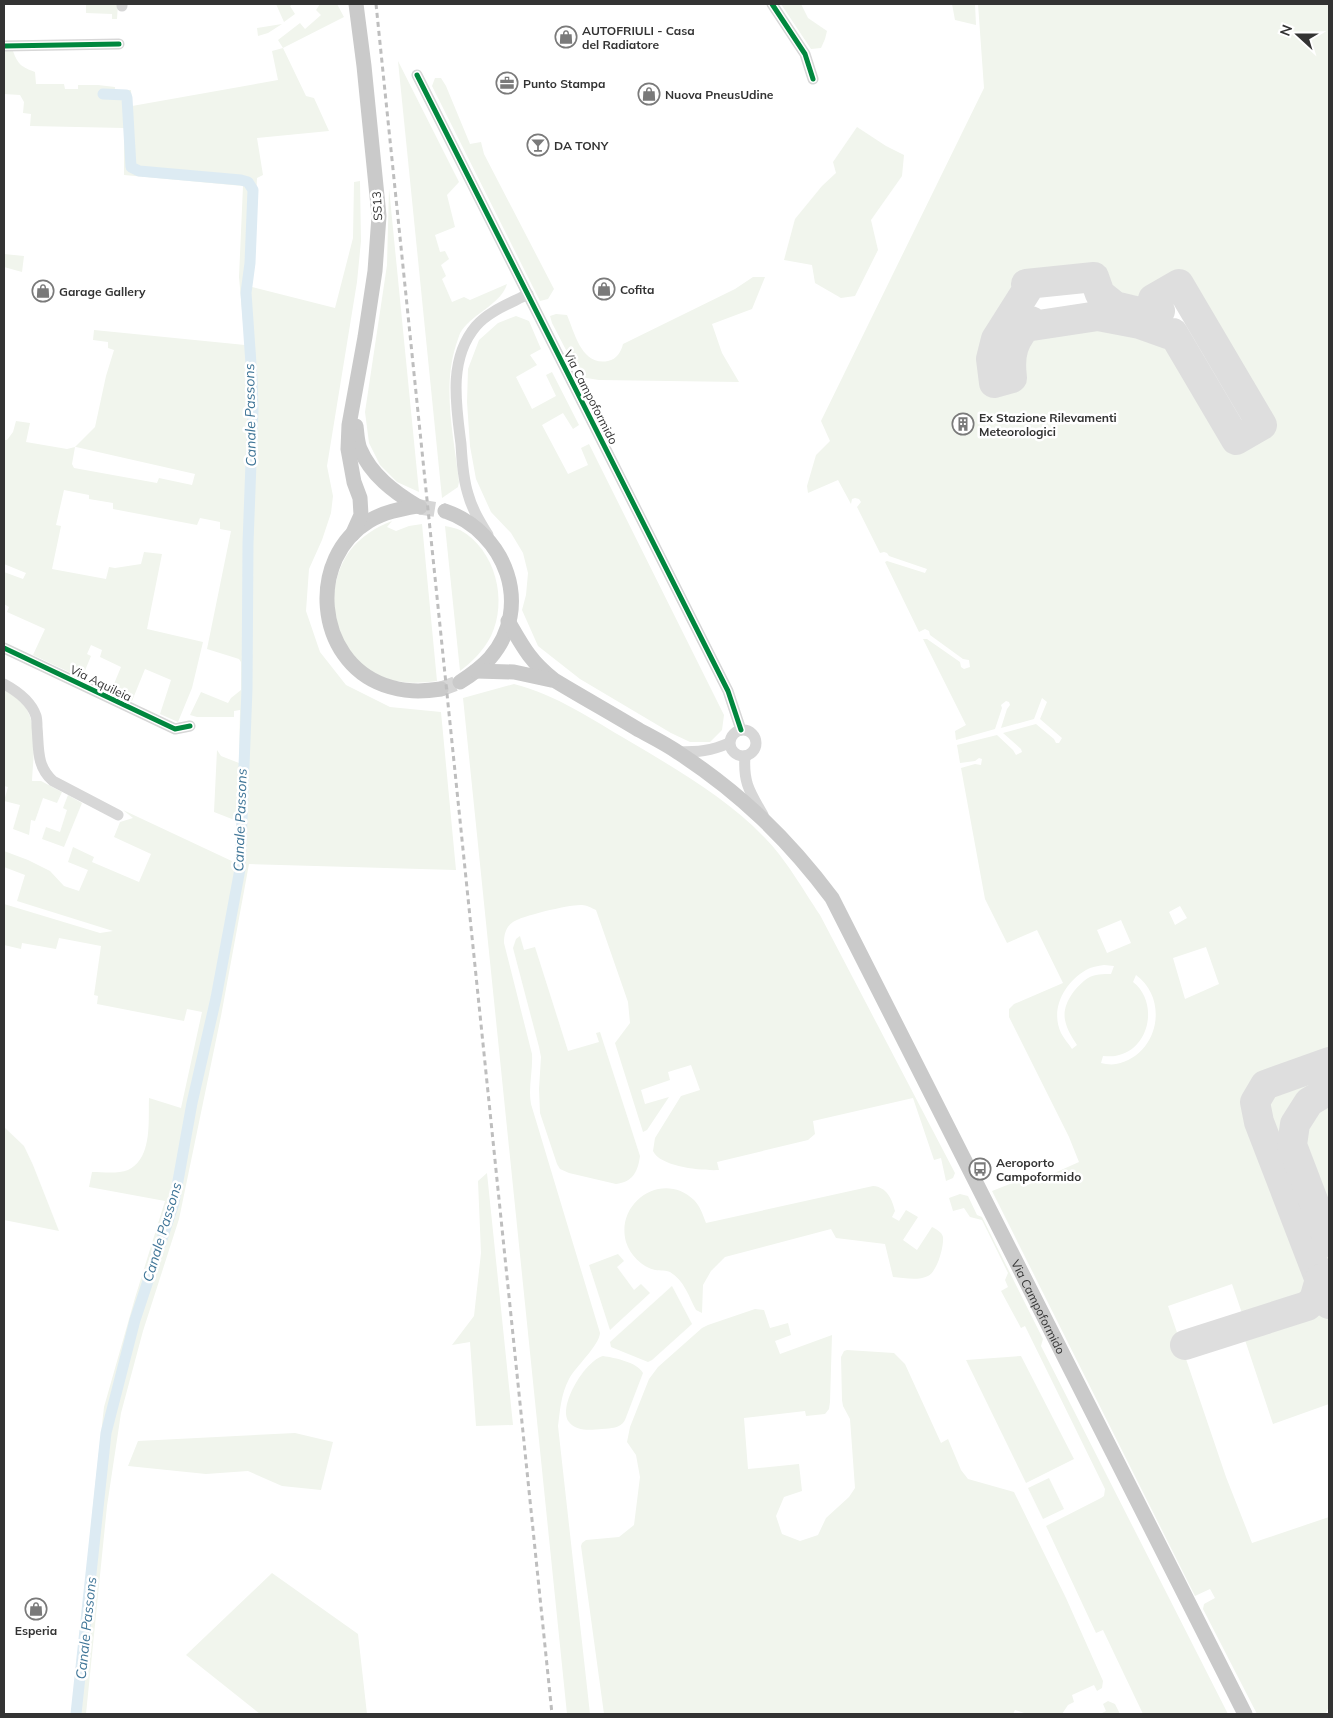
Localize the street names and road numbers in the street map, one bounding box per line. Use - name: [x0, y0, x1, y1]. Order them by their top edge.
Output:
- street label: SS13: [369, 191, 385, 221]
- street label: Via Campoformido: [561, 347, 621, 447]
- street label: Via Aquileia: [68, 662, 134, 704]
- street label: Via Campoformido: [1009, 1257, 1069, 1356]

